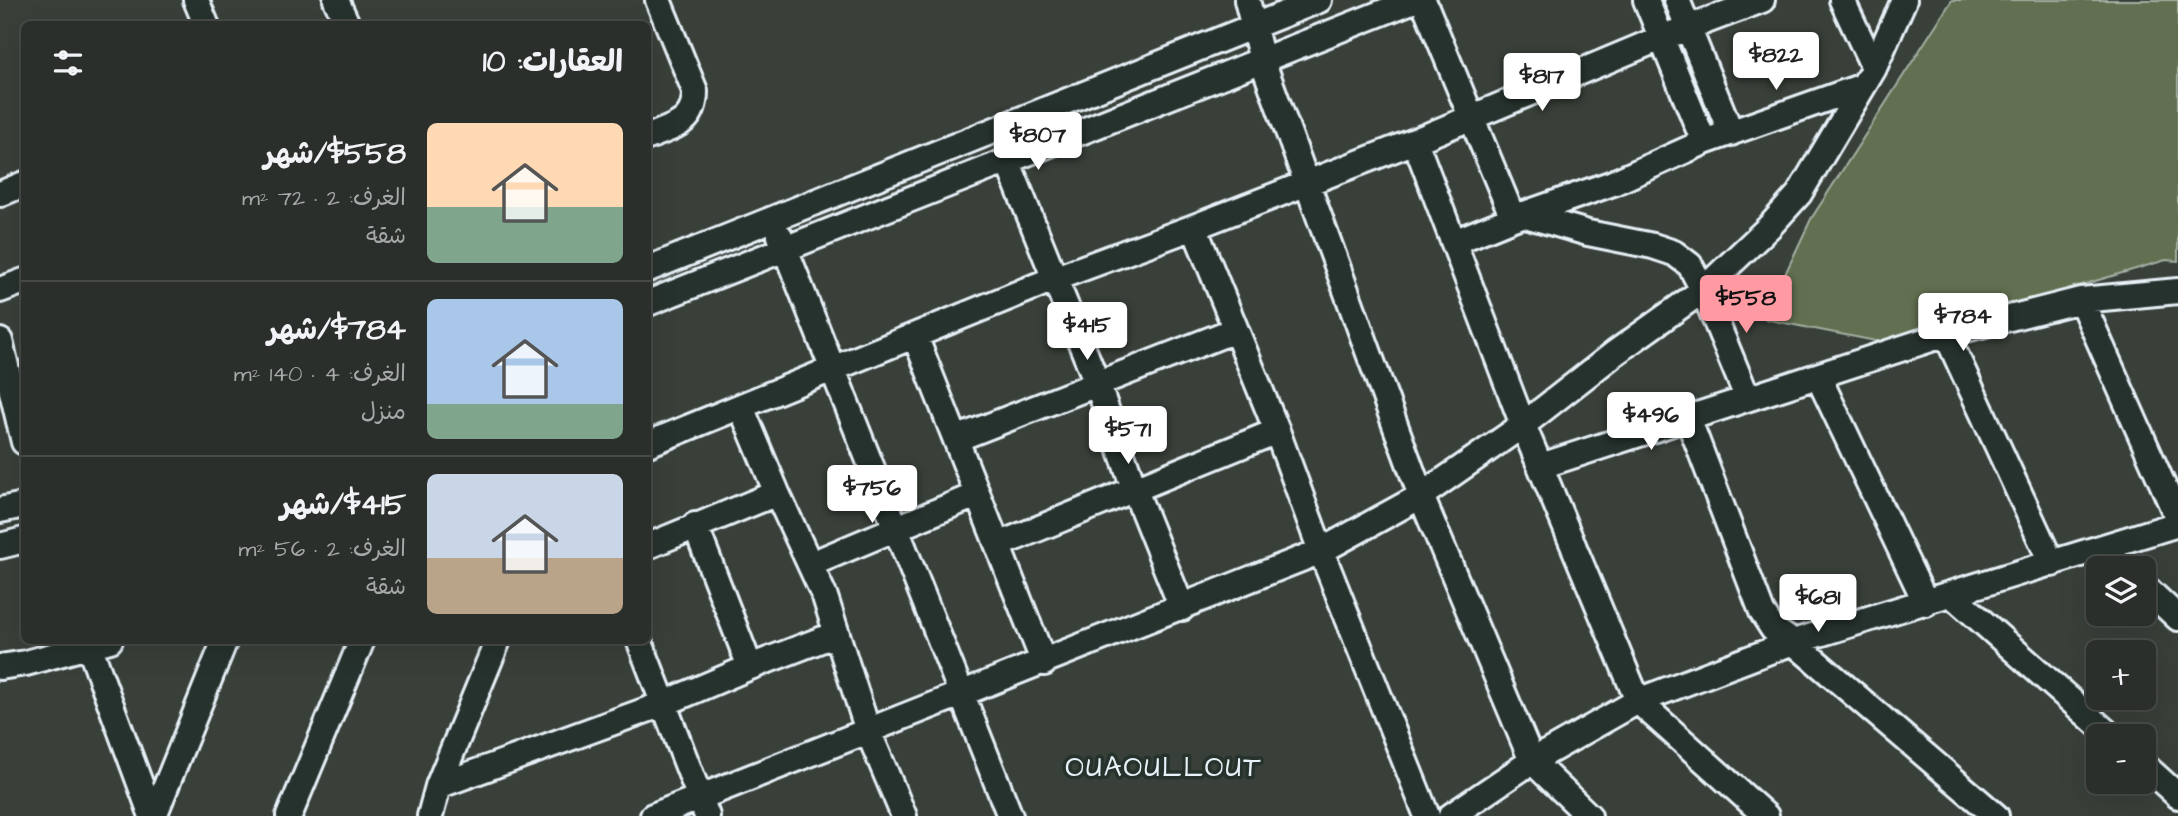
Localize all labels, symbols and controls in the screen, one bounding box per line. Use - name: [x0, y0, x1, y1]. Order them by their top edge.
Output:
- pin: $822: [1735, 32, 1817, 92]
- text: $822: [1749, 39, 1803, 71]
- text: العقارات: 10: [483, 41, 623, 83]
- icon: filters: [49, 44, 87, 82]
- pin: $817: [1501, 54, 1583, 113]
- text: $817: [1520, 60, 1564, 92]
- pin: $807: [997, 113, 1079, 172]
- text: $807: [1010, 119, 1066, 151]
- text: $558/شهر: [264, 133, 406, 175]
- icon: home: [483, 151, 567, 235]
- text: الغرف: 2 · 72 m²: [242, 182, 406, 214]
- text: شقة: [366, 220, 406, 252]
- pin: $558: [1705, 276, 1787, 335]
- text: $558: [1716, 282, 1776, 314]
- pin: $784: [1922, 294, 2004, 353]
- text: $784: [1934, 300, 1992, 332]
- pin: $415: [1046, 302, 1128, 362]
- text: $784/شهر: [267, 309, 406, 351]
- text: $415: [1063, 309, 1111, 341]
- icon: home: [483, 327, 567, 411]
- text: الغرف: 4 · 140 m²: [234, 358, 406, 390]
- pin: $496: [1610, 392, 1692, 452]
- text: منزل: [361, 396, 406, 428]
- text: $496: [1623, 399, 1679, 431]
- pin: $571: [1087, 406, 1169, 466]
- text: $571: [1105, 413, 1151, 445]
- pin: $756: [831, 466, 913, 525]
- text: $756: [843, 472, 901, 504]
- text: $415/شهر: [280, 484, 406, 526]
- icon: home: [483, 502, 567, 586]
- text: الغرف: 2 · 56 m²: [239, 533, 406, 565]
- map controls: [2086, 556, 2156, 794]
- button: layers: [2086, 556, 2156, 626]
- text: شقة: [366, 571, 406, 603]
- pin: $681: [1777, 574, 1859, 634]
- text: $681: [1795, 581, 1841, 613]
- button: +: [2086, 640, 2156, 710]
- button: −: [2086, 724, 2156, 794]
- district label: OUAOULLOUT: [1065, 748, 1263, 787]

